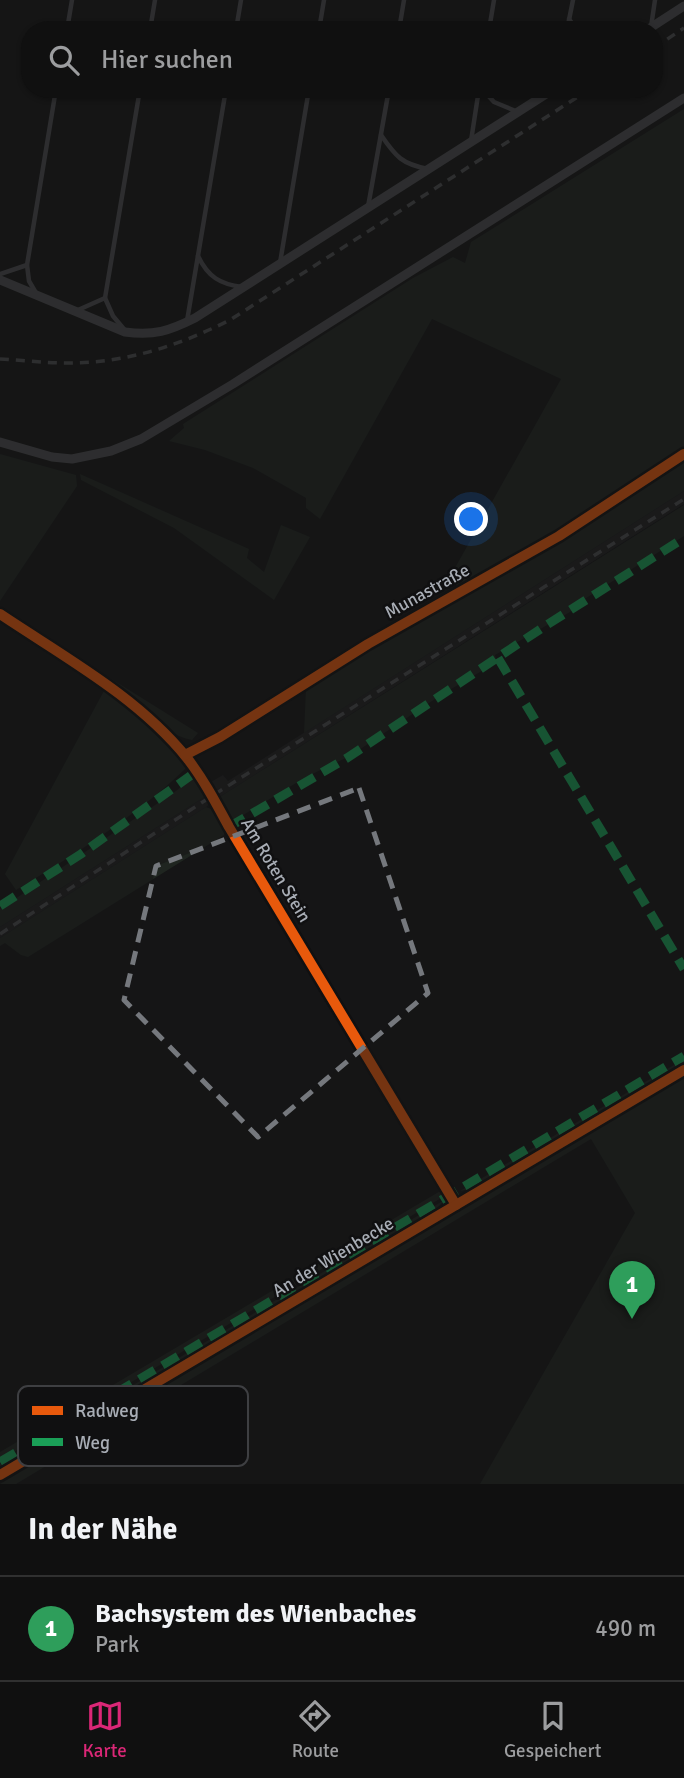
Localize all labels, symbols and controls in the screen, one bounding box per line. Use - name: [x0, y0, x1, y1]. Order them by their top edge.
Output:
- search box: [21, 21, 663, 98]
- icon: search: [45, 41, 83, 79]
- text: Hier suchen: [101, 44, 233, 76]
- your location: [454, 502, 488, 536]
- street label: Munastraße: [381, 559, 473, 623]
- street label: Am Roten Stein: [236, 814, 316, 926]
- street label: An der Wienbecke: [268, 1212, 398, 1302]
- pin: 1: [609, 1261, 655, 1319]
- legend: [18, 1386, 248, 1466]
- text: Radweg: [75, 1399, 139, 1423]
- text: Weg: [75, 1431, 110, 1455]
- text: In der Nähe: [28, 1511, 177, 1548]
- text: Bachsystem des Wienbaches: [95, 1598, 416, 1630]
- text: 1: [45, 1614, 57, 1643]
- text: 490 m: [595, 1614, 656, 1643]
- text: Park: [95, 1630, 139, 1659]
- tab: Karte: [82, 1697, 127, 1763]
- tab: Route: [292, 1697, 339, 1763]
- tab: Gespeichert: [504, 1697, 602, 1763]

